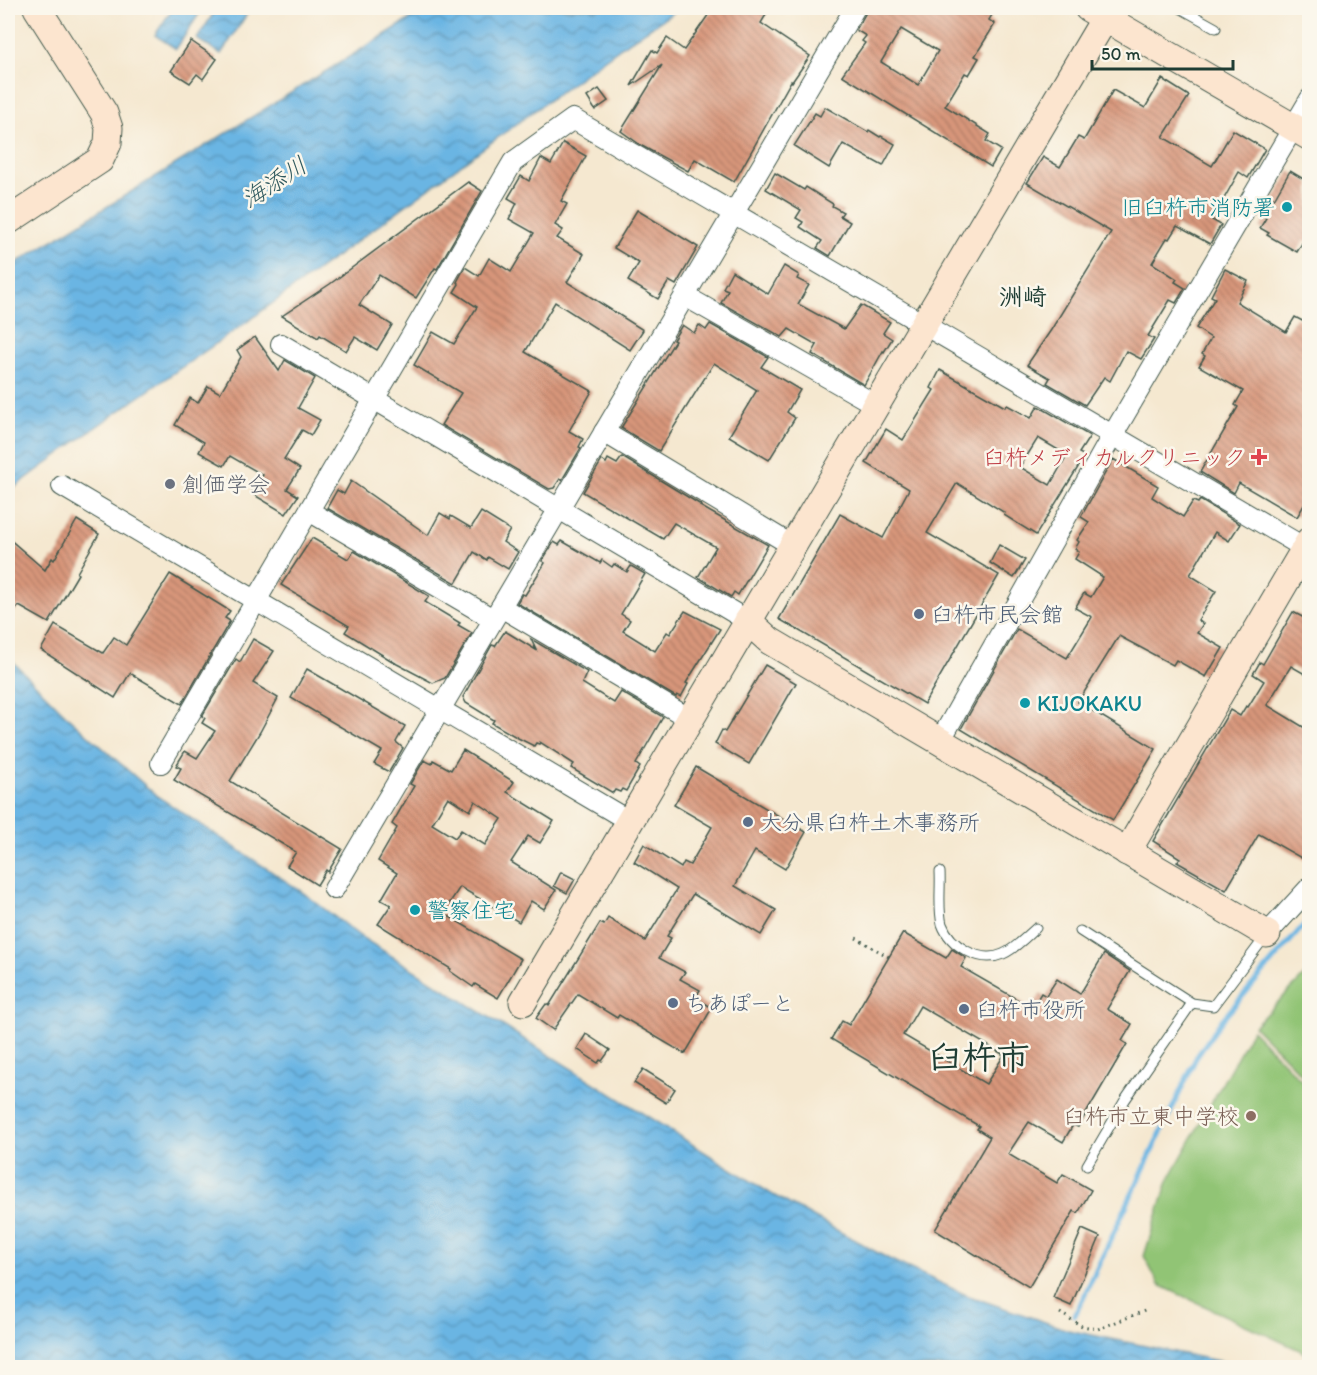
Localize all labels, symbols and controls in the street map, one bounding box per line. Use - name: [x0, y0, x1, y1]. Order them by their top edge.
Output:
- scale bar: [1092, 33, 1233, 71]
- text: 50 m: [1101, 43, 1141, 65]
- water label: 海添川: [236, 150, 312, 214]
- place label: 旧臼杵市消防署: [1121, 194, 1275, 221]
- marker: 旧臼杵市消防署: [1280, 200, 1294, 214]
- district label: 洲崎: [999, 282, 1047, 311]
- place label: 臼杵メディカルクリニック: [983, 444, 1246, 471]
- marker: 臼杵メディカルクリニック: [1250, 448, 1268, 466]
- place label: 創価学会: [182, 471, 270, 498]
- marker: 創価学会: [163, 477, 177, 491]
- place label: 臼杵市民会館: [931, 601, 1063, 628]
- marker: 臼杵市民会館: [912, 607, 926, 621]
- place label: KIJOKAKU: [1037, 690, 1142, 717]
- marker: KIJOKAKU: [1018, 696, 1032, 710]
- place label: 大分県臼杵土木事務所: [760, 809, 980, 836]
- marker: 大分県臼杵土木事務所: [741, 815, 755, 829]
- place label: 警察住宅: [427, 897, 515, 924]
- marker: 警察住宅: [408, 903, 422, 917]
- place label: ちあぽーと: [685, 990, 794, 1017]
- marker: ちあぽーと: [666, 996, 680, 1010]
- place label: 臼杵市役所: [976, 996, 1086, 1023]
- marker: 臼杵市役所: [957, 1002, 971, 1016]
- district label: 臼杵市: [928, 1037, 1030, 1078]
- place label: 臼杵市立東中学校: [1063, 1103, 1239, 1130]
- marker: 臼杵市立東中学校: [1244, 1109, 1258, 1123]

